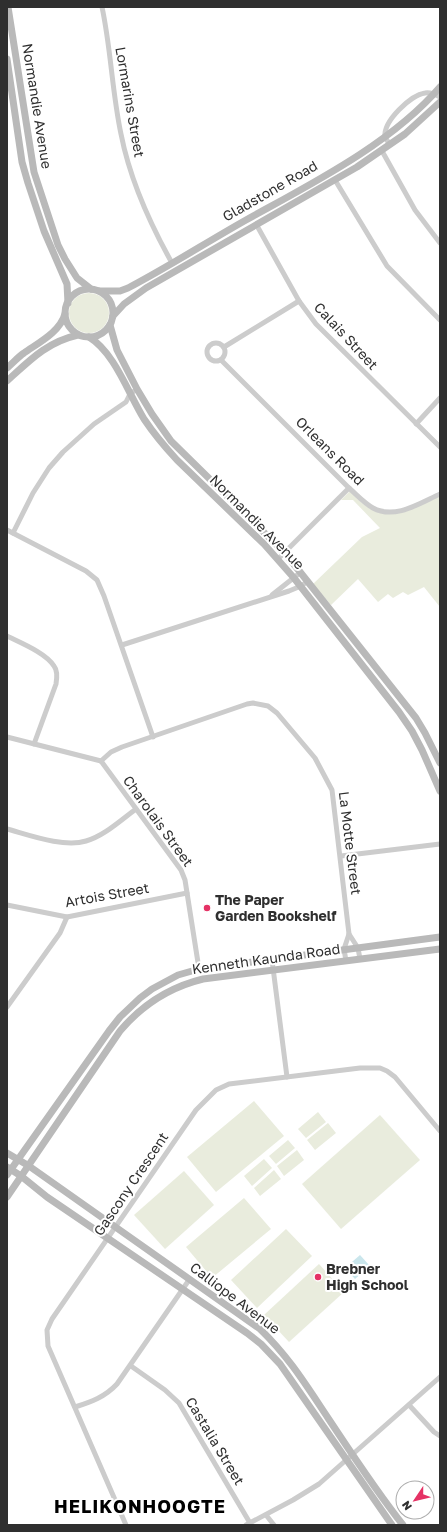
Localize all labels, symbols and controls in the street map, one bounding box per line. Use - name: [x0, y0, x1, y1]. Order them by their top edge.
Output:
- street label: Normandie Avenue: [19, 42, 56, 170]
- street label: Lormarins Street: [112, 45, 149, 159]
- street label: Gladstone Road: [219, 156, 320, 225]
- street label: Calais Street: [311, 298, 382, 373]
- street label: Orleans Road: [293, 413, 368, 488]
- street label: Normandie Avenue: [207, 471, 308, 572]
- street label: Charolais Street: [120, 772, 197, 869]
- street label: La Motte Street: [336, 790, 365, 896]
- street label: Artois Street: [63, 879, 150, 910]
- place label: The Paper Garden Bookshelf: [215, 891, 337, 924]
- marker: The Paper Garden Bookshelf: [202, 903, 212, 913]
- street label: Kenneth Kaunda Road: [191, 940, 341, 977]
- street label: Gascony Crescent: [90, 1129, 171, 1239]
- street label: Calliope Avenue: [187, 1258, 284, 1337]
- place label: Brebner High School: [326, 1260, 409, 1293]
- marker: Brebner High School: [313, 1272, 323, 1282]
- street label: Castalia Street: [183, 1394, 248, 1488]
- north arrow: [395, 1480, 435, 1520]
- district label: HELIKONHOOGTE: [54, 1495, 226, 1517]
- text: N: [399, 1499, 414, 1513]

